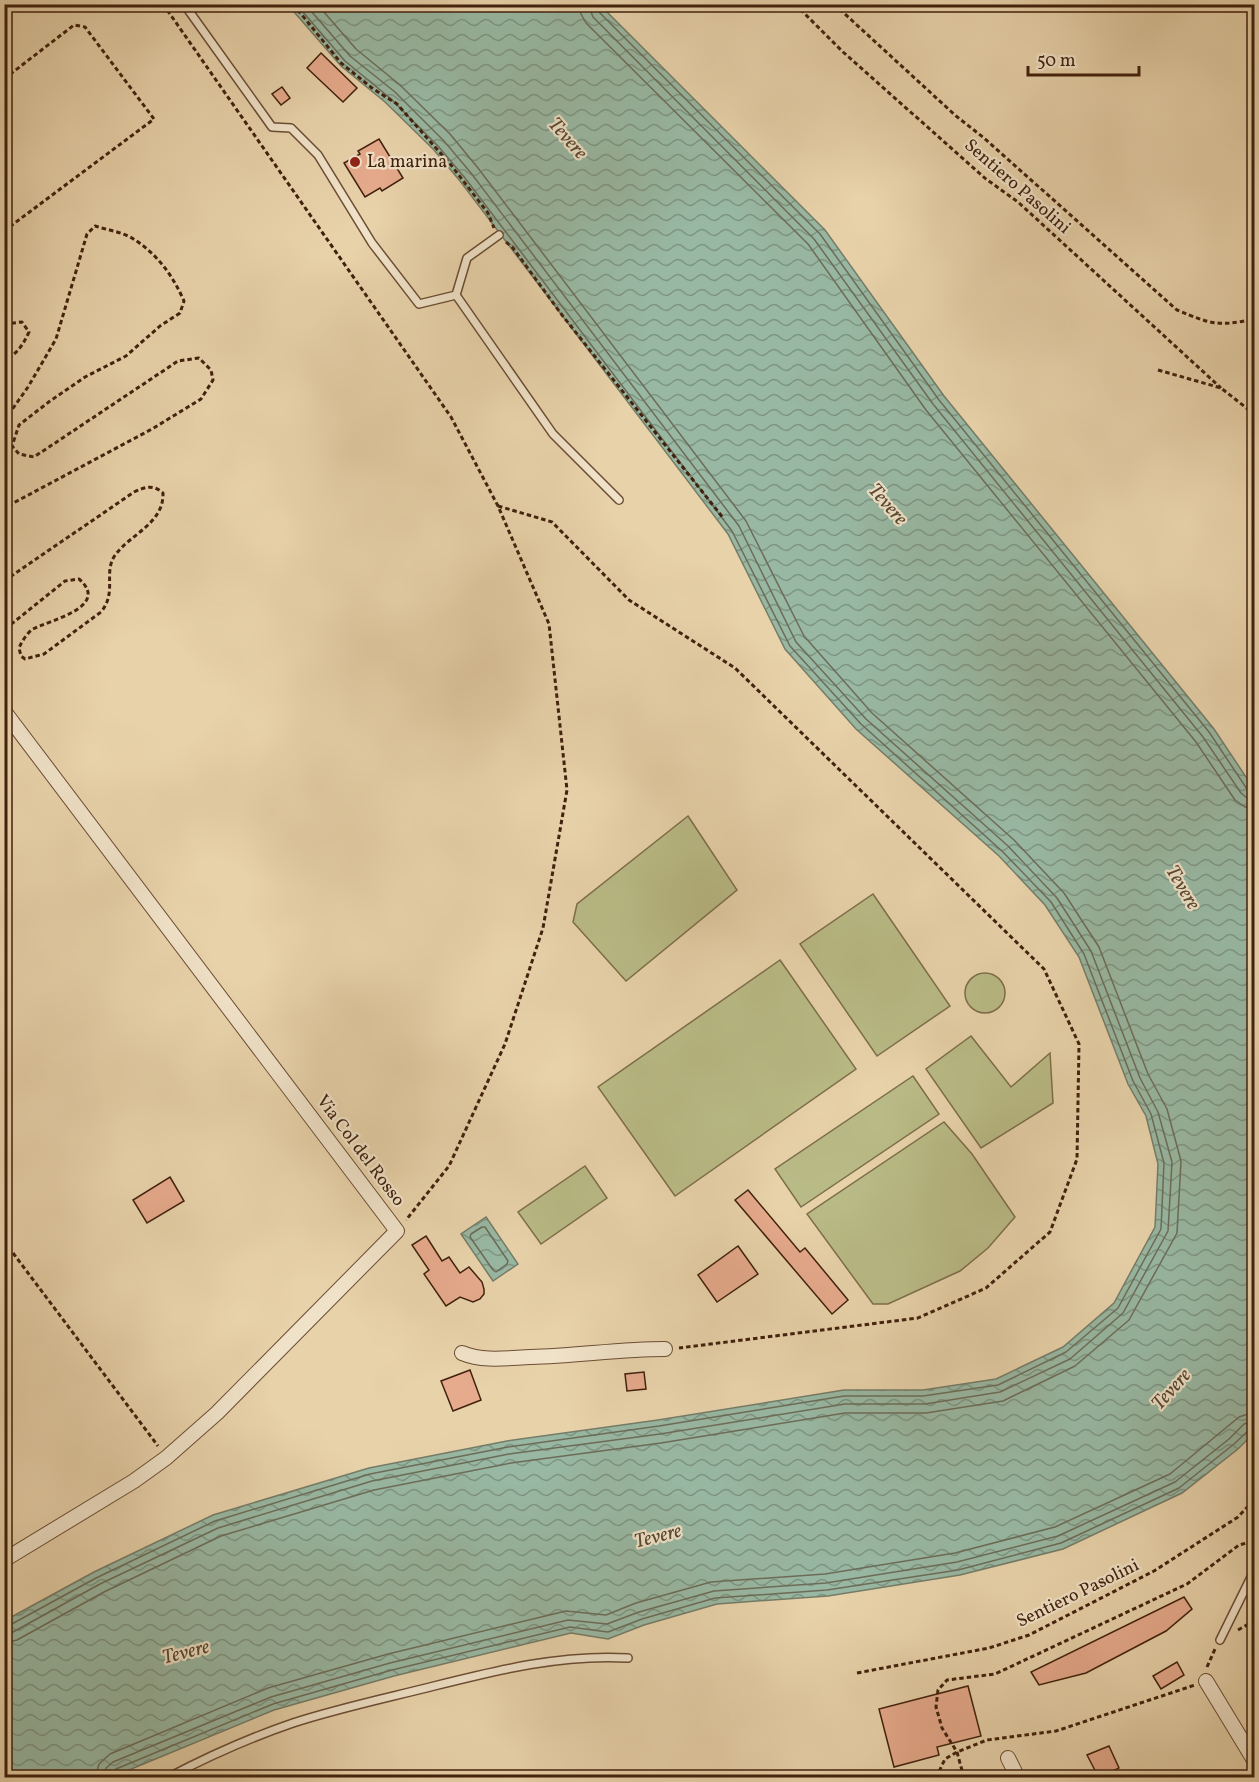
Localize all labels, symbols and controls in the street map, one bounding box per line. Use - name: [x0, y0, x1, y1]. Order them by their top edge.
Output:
- scale bar: [1028, 39, 1139, 77]
- text: 50 m: [1037, 49, 1076, 74]
- water label: Tevere: [541, 112, 594, 167]
- street label: Sentiero Pasolini: [958, 134, 1076, 240]
- place label: La marina: [367, 150, 447, 175]
- marker: La marina: [348, 155, 362, 169]
- water label: Tevere: [861, 478, 914, 533]
- water label: Tevere: [1158, 860, 1207, 916]
- street label: Via Col del Rosso: [310, 1090, 410, 1212]
- water label: Tevere: [1146, 1362, 1199, 1417]
- water label: Tevere: [631, 1517, 685, 1556]
- street label: Sentiero Pasolini: [1012, 1553, 1144, 1635]
- water label: Tevere: [159, 1633, 213, 1672]

